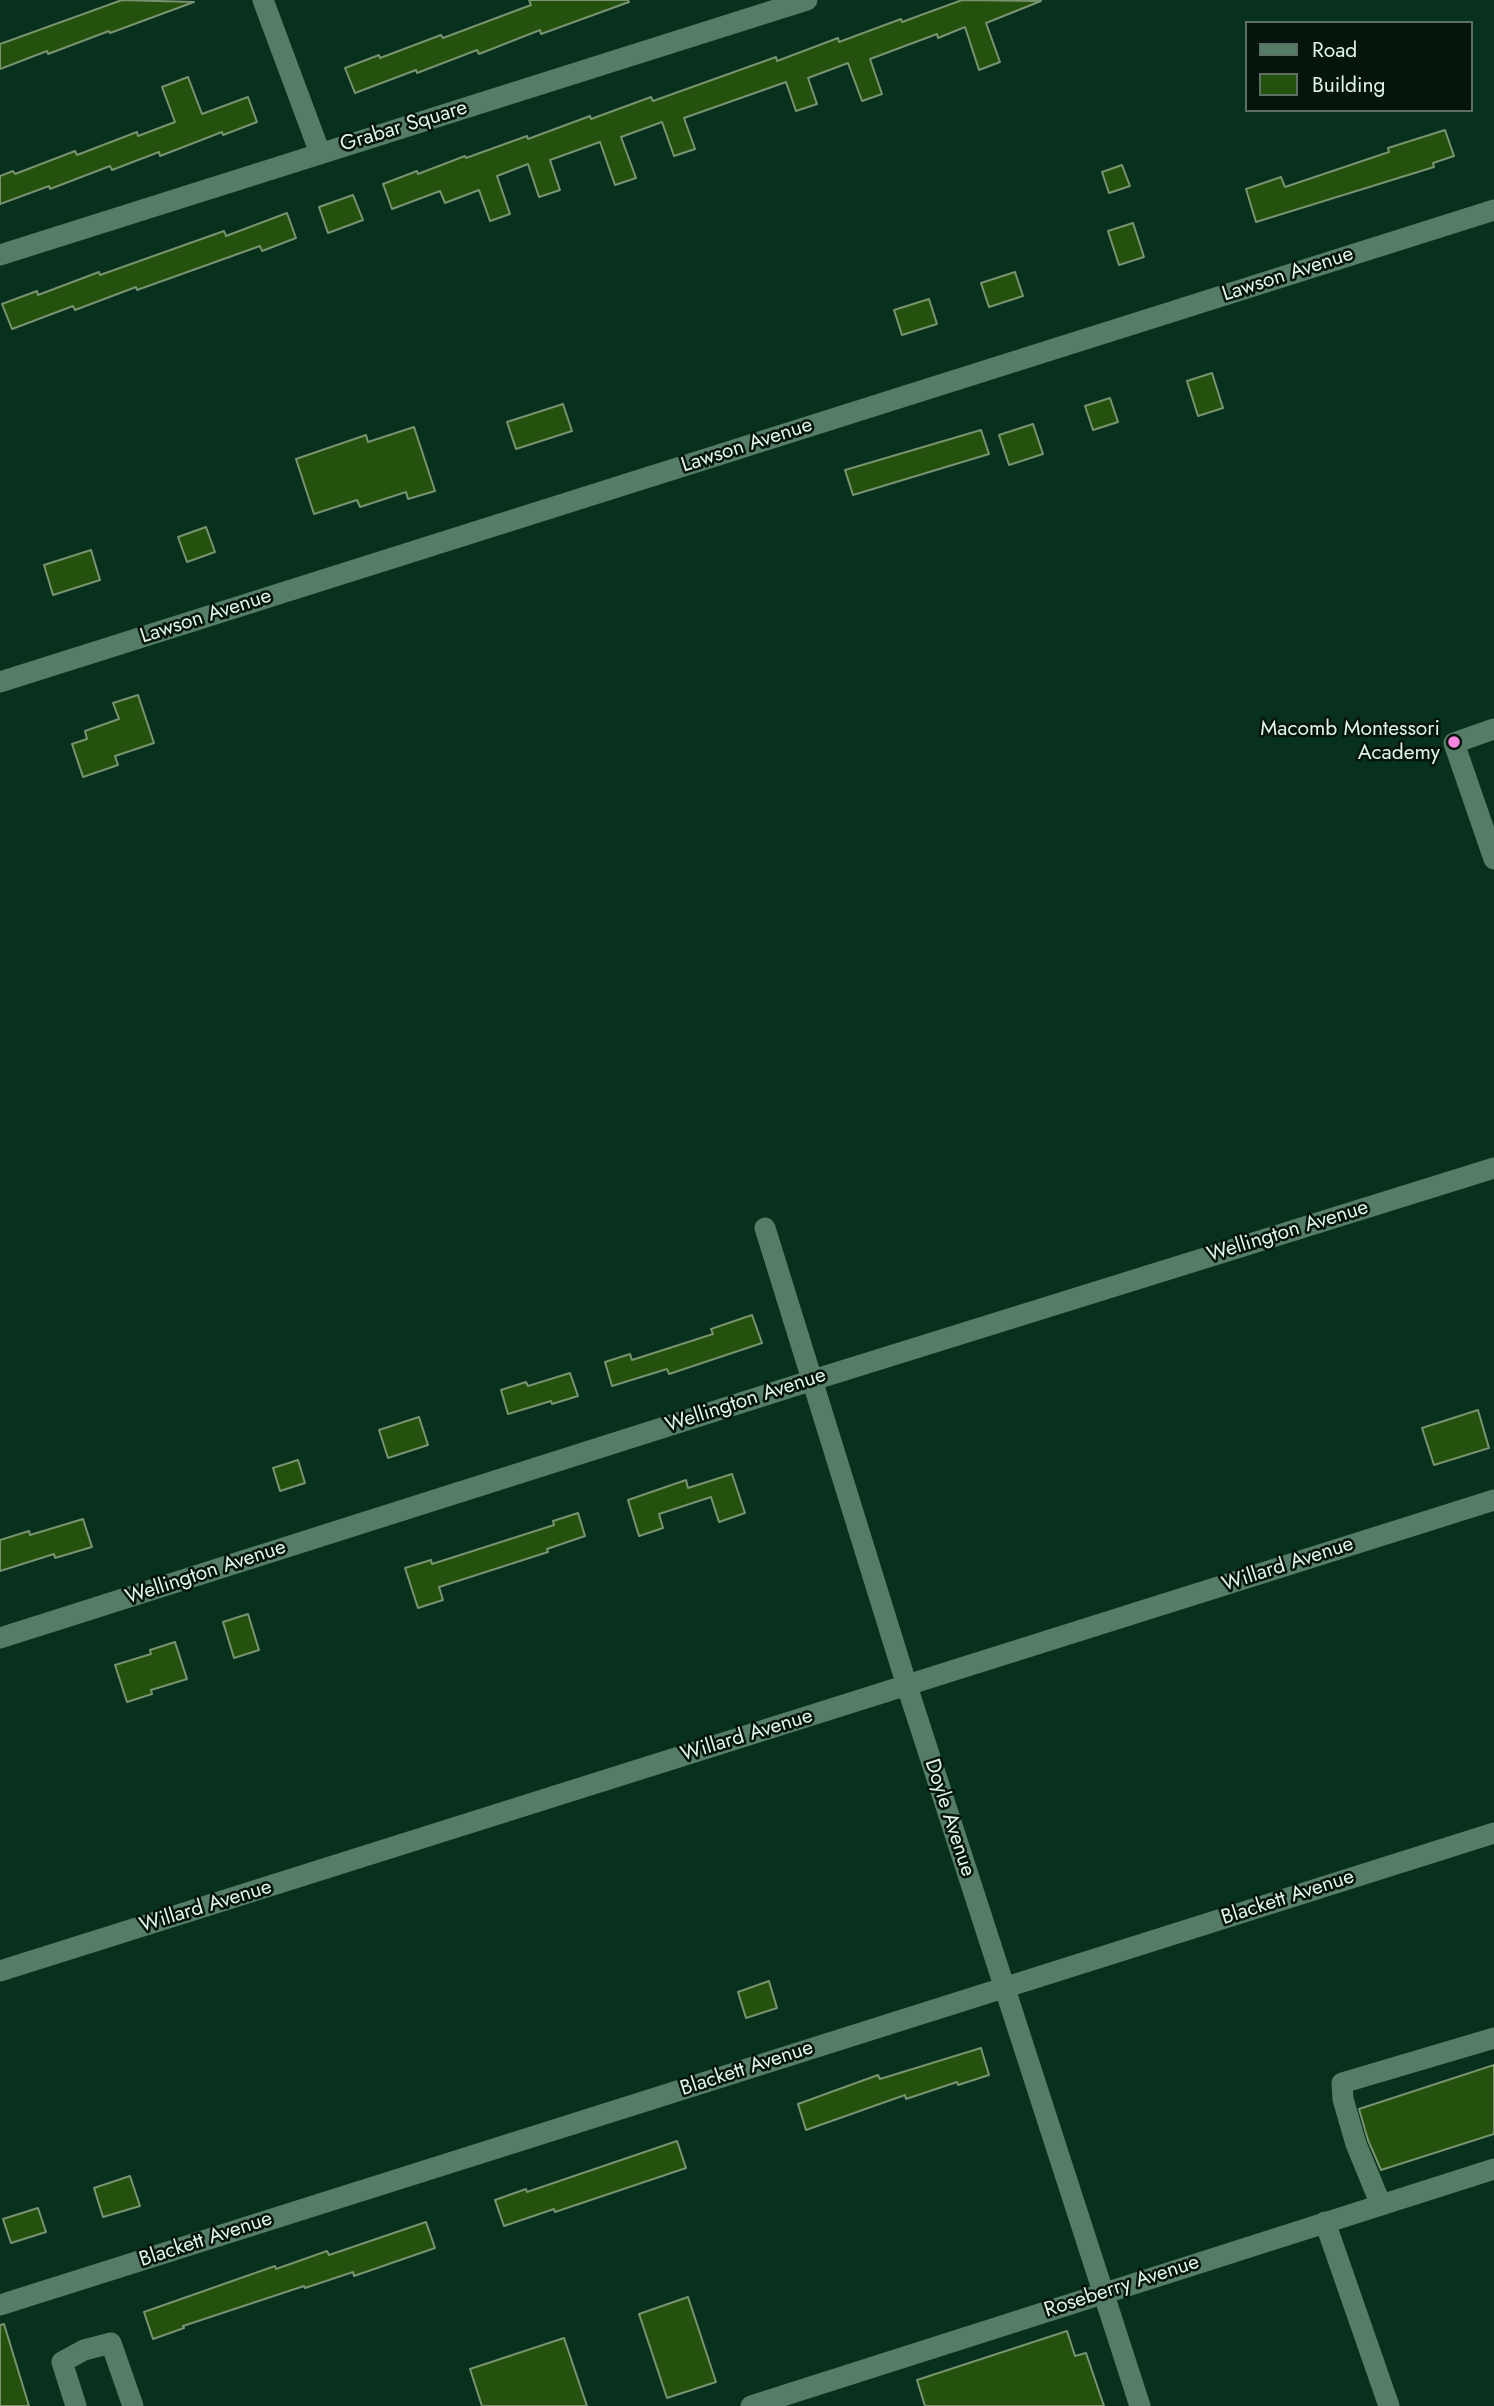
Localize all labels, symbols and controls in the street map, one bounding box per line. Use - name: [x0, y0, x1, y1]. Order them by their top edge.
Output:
- legend: [1246, 21, 1473, 112]
- text: Road: [1312, 35, 1357, 65]
- text: Building: [1312, 70, 1385, 100]
- street label: Grabar Square: [337, 96, 471, 158]
- street label: Lawson Avenue: [1219, 242, 1357, 308]
- street label: Lawson Avenue: [678, 413, 816, 479]
- street label: Lawson Avenue: [137, 584, 275, 650]
- place label: Macomb Montessori Academy: [1260, 717, 1440, 767]
- marker: Macomb Montessori Academy: [1446, 734, 1462, 750]
- street label: Wellington Avenue: [1204, 1195, 1372, 1269]
- street label: Wellington Avenue: [663, 1363, 829, 1439]
- street label: Willard Avenue: [1219, 1532, 1357, 1598]
- street label: Wellington Avenue: [123, 1535, 289, 1611]
- street label: Willard Avenue: [678, 1704, 816, 1768]
- street label: Doyle Avenue: [918, 1756, 980, 1880]
- street label: Blackett Avenue: [1218, 1865, 1358, 1931]
- street label: Willard Avenue: [137, 1875, 275, 1939]
- street label: Blackett Avenue: [677, 2036, 817, 2102]
- street label: Blackett Avenue: [136, 2207, 276, 2273]
- street label: Roseberry Avenue: [1041, 2250, 1203, 2324]

